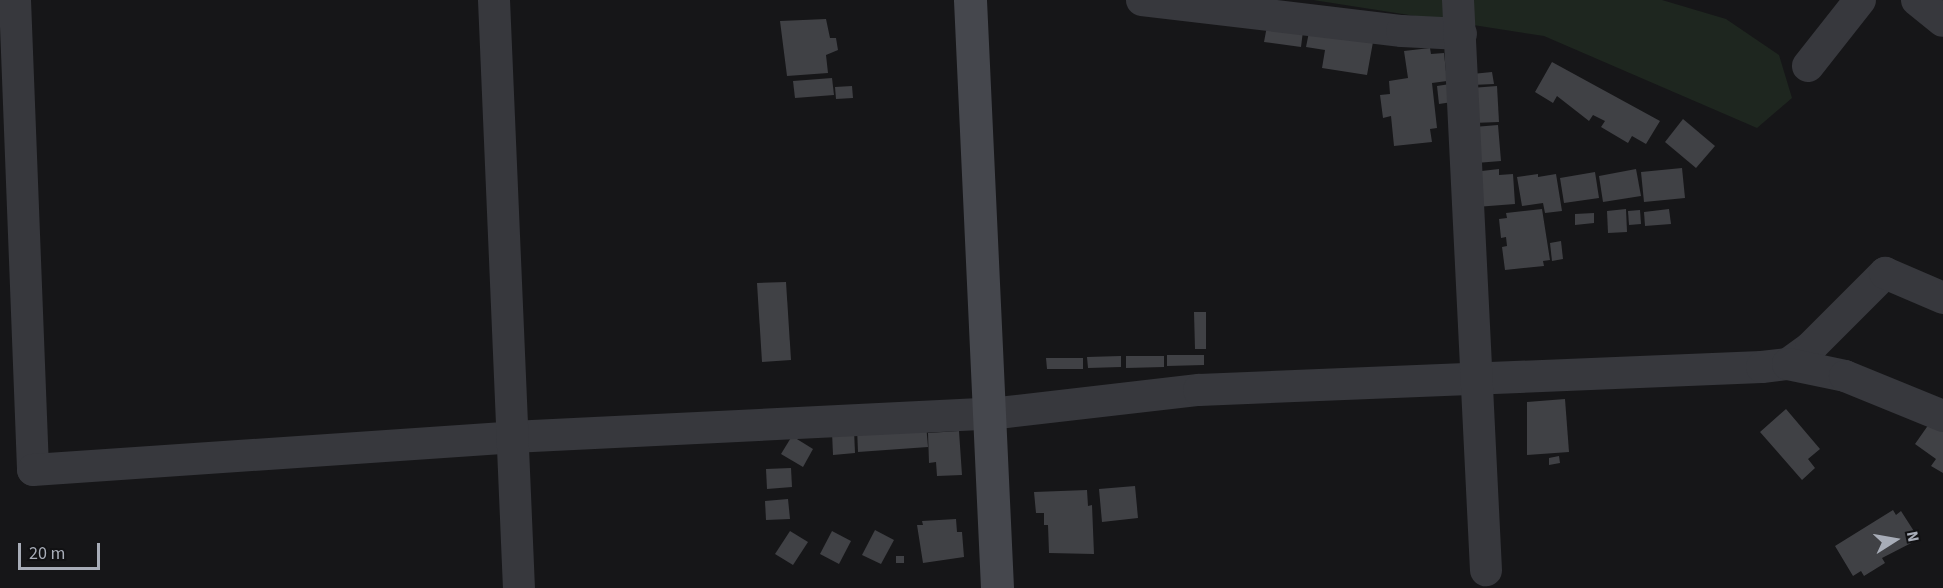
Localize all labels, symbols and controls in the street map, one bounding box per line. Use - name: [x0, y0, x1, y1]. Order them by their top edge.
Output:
- north arrow: [1865, 510, 1925, 570]
- text: N: [1901, 529, 1924, 544]
- scale bar: [21, 531, 104, 569]
- text: 20 m: [29, 541, 65, 566]

